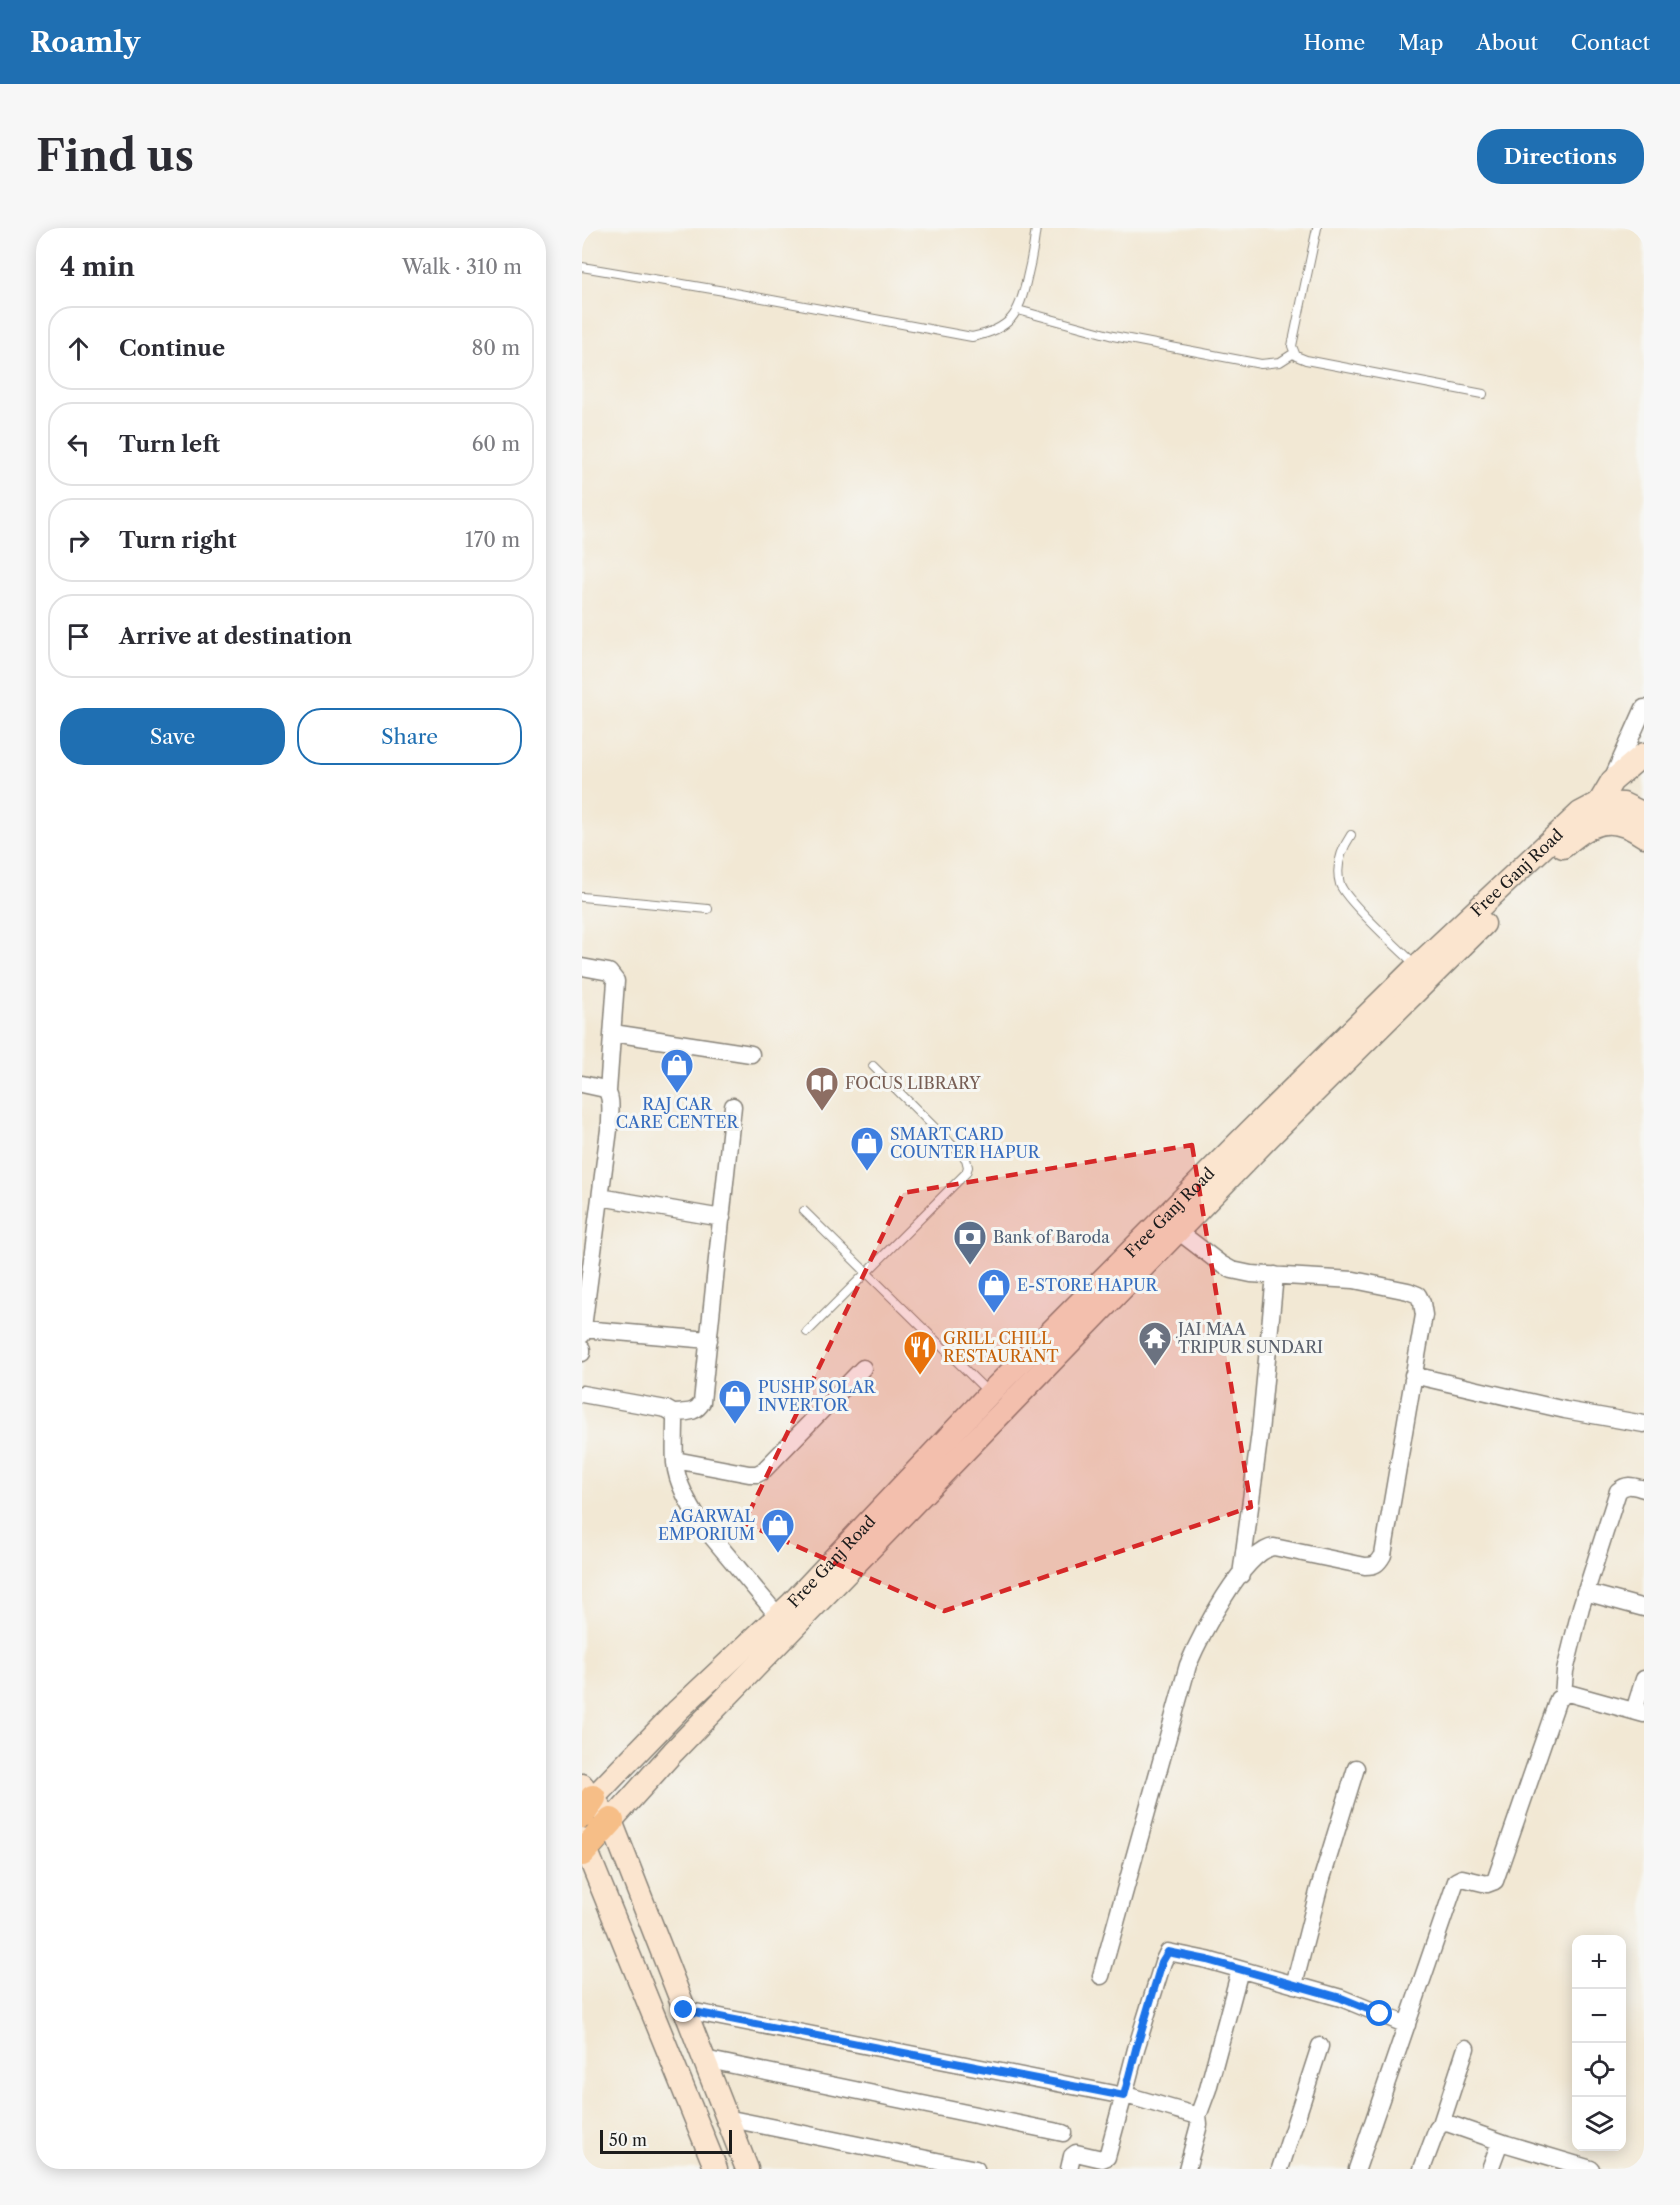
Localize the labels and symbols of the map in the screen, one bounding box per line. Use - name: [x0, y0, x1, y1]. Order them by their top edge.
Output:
- street label: Free Ganj Road: [1467, 824, 1567, 920]
- shop icon: RAJ CAR CARE CENTER: [659, 1047, 695, 1094]
- library icon: FOCUS LIBRARY: [804, 1065, 840, 1112]
- place label: FOCUS LIBRARY: [845, 1073, 981, 1093]
- place label: RAJ CAR CARE CENTER: [616, 1094, 740, 1132]
- place label: SMART CARD COUNTER HAPUR: [890, 1124, 1041, 1162]
- shop icon: SMART CARD COUNTER HAPUR: [849, 1125, 885, 1172]
- street label: Free Ganj Road: [1120, 1163, 1219, 1261]
- bank icon: Bank of Baroda: [952, 1219, 988, 1266]
- place label: Bank of Baroda: [993, 1227, 1110, 1247]
- shop icon: E-STORE HAPUR: [976, 1267, 1012, 1314]
- place label: E-STORE HAPUR: [1017, 1275, 1159, 1295]
- place label: JAI MAA TRIPUR SUNDARI: [1175, 1319, 1323, 1357]
- temple icon: JAI MAA TRIPUR SUNDARI: [1137, 1320, 1173, 1367]
- place label: GRILL CHILL RESTAURANT: [943, 1328, 1058, 1366]
- restaurant icon: GRILL CHILL RESTAURANT: [902, 1329, 938, 1376]
- place label: PUSHP SOLAR INVERTOR: [758, 1377, 877, 1415]
- shop icon: PUSHP SOLAR INVERTOR: [717, 1378, 753, 1425]
- place label: AGARWAL EMPORIUM: [658, 1506, 756, 1544]
- shop icon: AGARWAL EMPORIUM: [760, 1507, 796, 1554]
- street label: Free Ganj Road: [783, 1511, 880, 1611]
- route end: [670, 1996, 696, 2022]
- route start: [1366, 2000, 1392, 2026]
- scale bar: [600, 2127, 732, 2154]

